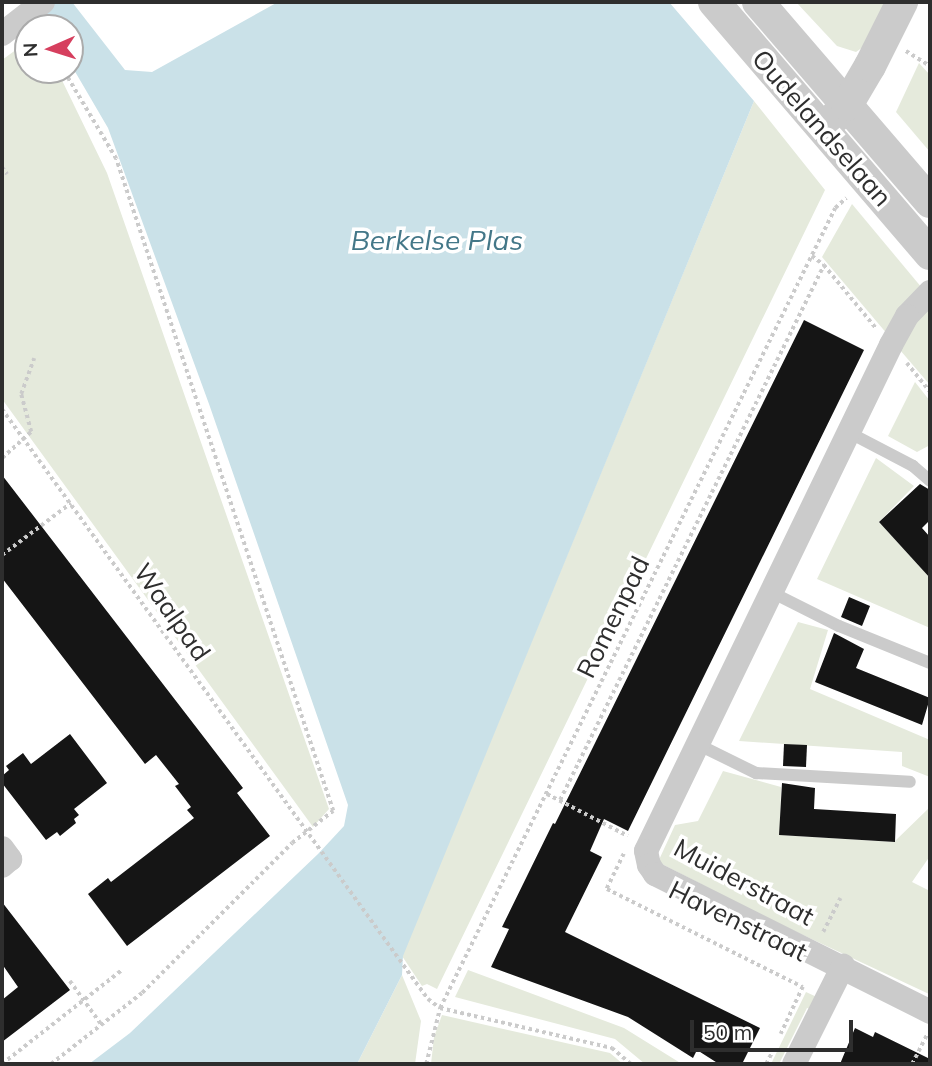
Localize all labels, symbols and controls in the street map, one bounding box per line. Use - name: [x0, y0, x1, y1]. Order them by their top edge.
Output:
- north arrow: [14, 14, 84, 84]
- text: N: [18, 42, 42, 58]
- street label: Oudelandselaan: [746, 43, 898, 213]
- water label: Berkelse Plas: [351, 223, 523, 257]
- street label: Romenpad: [570, 551, 656, 683]
- street label: Waalpad: [127, 557, 217, 667]
- street label: Muiderstraat: [669, 832, 819, 932]
- street label: Havenstraat: [664, 874, 812, 968]
- scale bar: [694, 1006, 857, 1050]
- text: 50 m: [703, 1019, 752, 1045]

